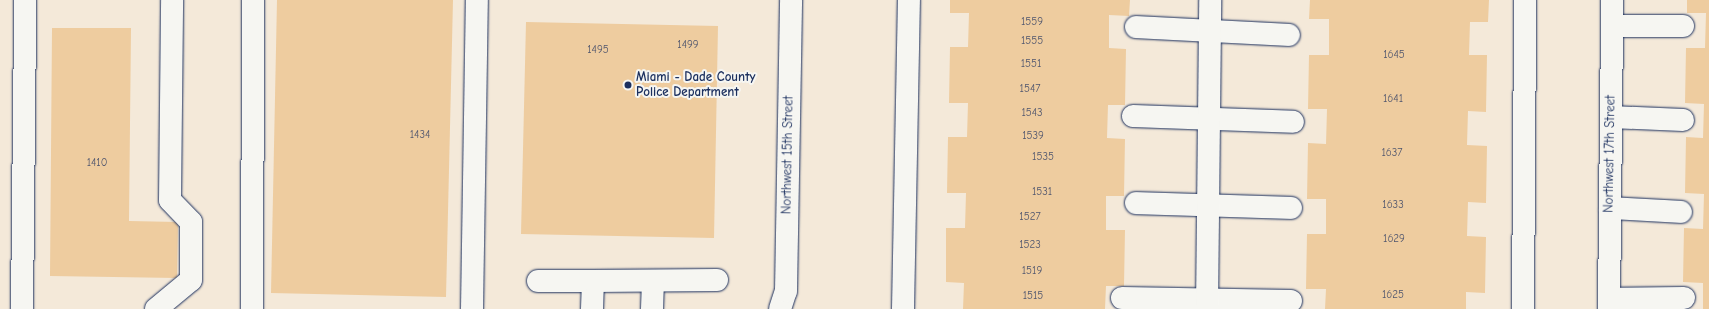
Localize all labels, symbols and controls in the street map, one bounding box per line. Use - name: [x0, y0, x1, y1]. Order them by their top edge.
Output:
- house number: 1559: [1021, 15, 1043, 29]
- house number: 1555: [1021, 34, 1043, 48]
- house number: 1499: [677, 38, 699, 52]
- house number: 1495: [587, 43, 609, 57]
- house number: 1645: [1383, 48, 1405, 62]
- house number: 1551: [1021, 57, 1041, 71]
- place label: Miami - Dade County Police Department: [636, 70, 755, 101]
- marker: Miami - Dade County Police Department: [623, 80, 633, 90]
- house number: 1547: [1020, 82, 1040, 96]
- house number: 1641: [1383, 92, 1403, 106]
- street label: Northwest 17th Street: [1601, 95, 1619, 213]
- street label: Northwest 15th Street: [779, 96, 797, 214]
- house number: 1543: [1021, 106, 1043, 120]
- house number: 1434: [410, 128, 430, 142]
- house number: 1539: [1022, 129, 1044, 143]
- house number: 1637: [1381, 146, 1403, 160]
- house number: 1535: [1032, 150, 1054, 164]
- house number: 1410: [87, 156, 107, 170]
- house number: 1531: [1032, 185, 1052, 199]
- house number: 1633: [1382, 198, 1404, 212]
- house number: 1527: [1019, 210, 1041, 224]
- house number: 1629: [1383, 232, 1405, 246]
- house number: 1523: [1019, 238, 1041, 252]
- house number: 1519: [1022, 264, 1042, 278]
- house number: 1625: [1382, 288, 1404, 302]
- house number: 1515: [1023, 289, 1043, 303]

